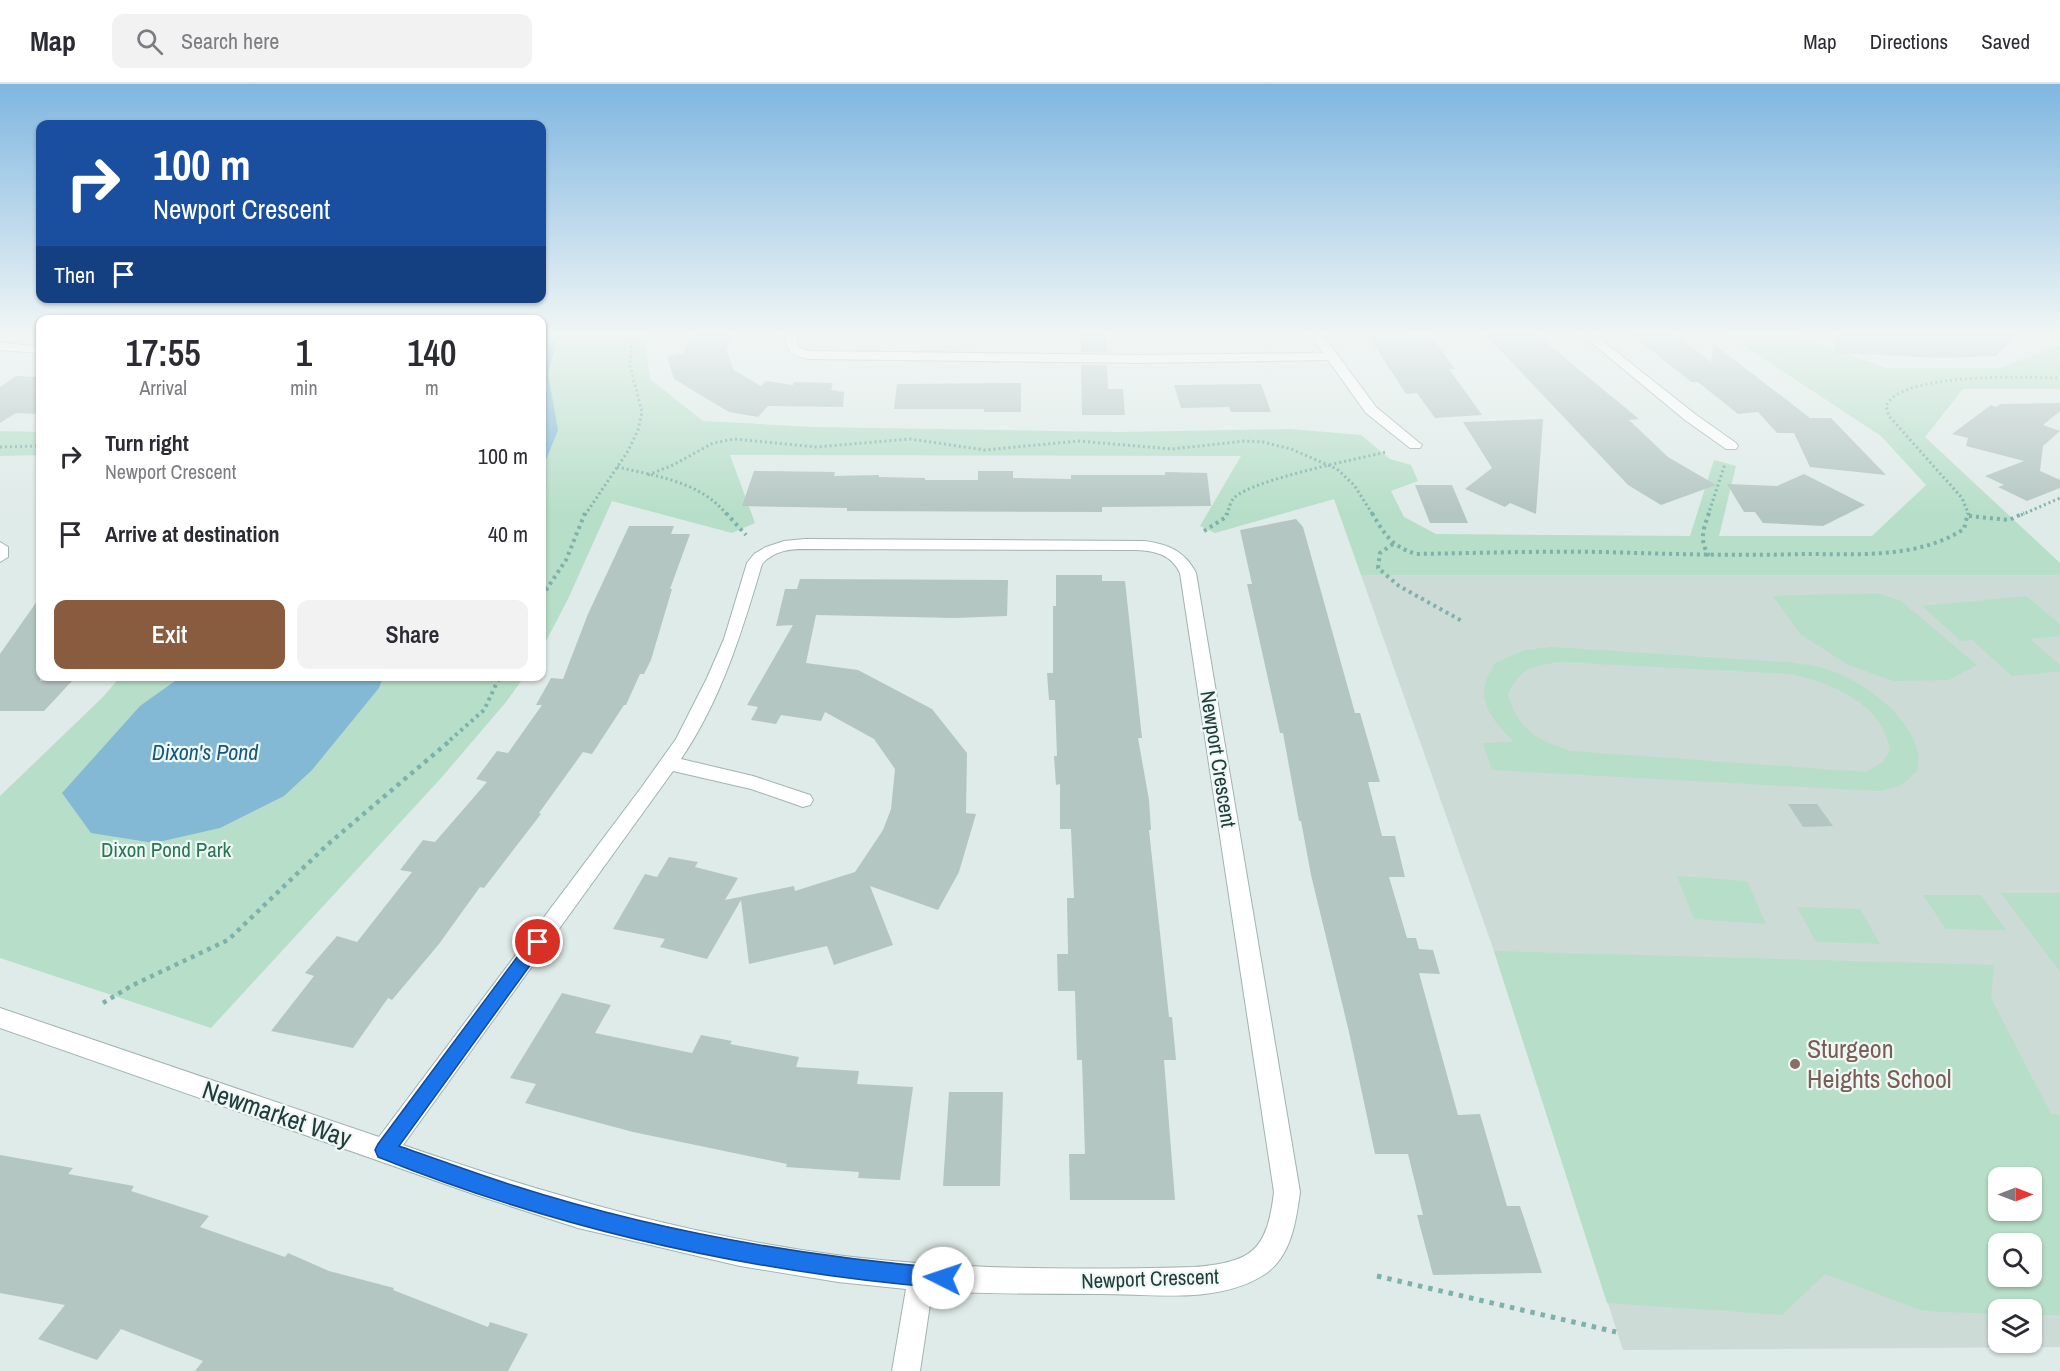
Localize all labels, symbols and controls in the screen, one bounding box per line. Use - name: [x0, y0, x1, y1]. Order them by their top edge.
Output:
- search box: [112, 14, 532, 68]
- text: Map: [30, 22, 76, 60]
- icon: search: [133, 25, 166, 58]
- text: Search here: [181, 26, 279, 56]
- text: Map: [1803, 27, 1837, 56]
- text: Directions: [1870, 27, 1948, 56]
- text: Saved: [1981, 27, 2030, 56]
- text: 100 m: [153, 137, 251, 193]
- icon: right: [54, 144, 132, 222]
- text: Newport Crescent: [153, 191, 330, 227]
- icon: arrive: [107, 258, 140, 291]
- text: Then: [54, 260, 95, 290]
- text: 17:55: [126, 329, 201, 377]
- text: 1: [296, 329, 312, 377]
- text: 140: [407, 329, 456, 377]
- text: Arrival: [139, 374, 187, 401]
- text: min: [290, 374, 318, 401]
- text: m: [425, 374, 439, 401]
- text: Turn right: [105, 428, 189, 458]
- icon: right: [54, 440, 87, 473]
- text: 100 m: [478, 441, 528, 471]
- text: Newport Crescent: [105, 458, 236, 485]
- icon: arrive: [54, 518, 87, 551]
- text: Arrive at destination: [105, 519, 279, 549]
- text: 40 m: [488, 519, 528, 549]
- button: Exit: [54, 600, 285, 669]
- button: Share: [297, 600, 528, 669]
- street label: Newport Crescent: [1193, 689, 1244, 829]
- water label: Dixon's Pond: [152, 737, 259, 767]
- park label: Dixon Pond Park: [101, 835, 231, 864]
- pin: [512, 916, 563, 967]
- icon: arrive: [521, 925, 554, 958]
- place label: Sturgeon Heights School: [1807, 1031, 1952, 1096]
- marker: Sturgeon Heights School: [1788, 1057, 1802, 1071]
- street label: Newmarket Way: [198, 1072, 357, 1156]
- north arrow: [1988, 1167, 2042, 1221]
- map controls: [1988, 1167, 2042, 1353]
- button: search: [1988, 1233, 2042, 1287]
- position arrow: [911, 1246, 975, 1310]
- street label: Newport Crescent: [1081, 1262, 1220, 1295]
- button: layers: [1988, 1299, 2042, 1353]

